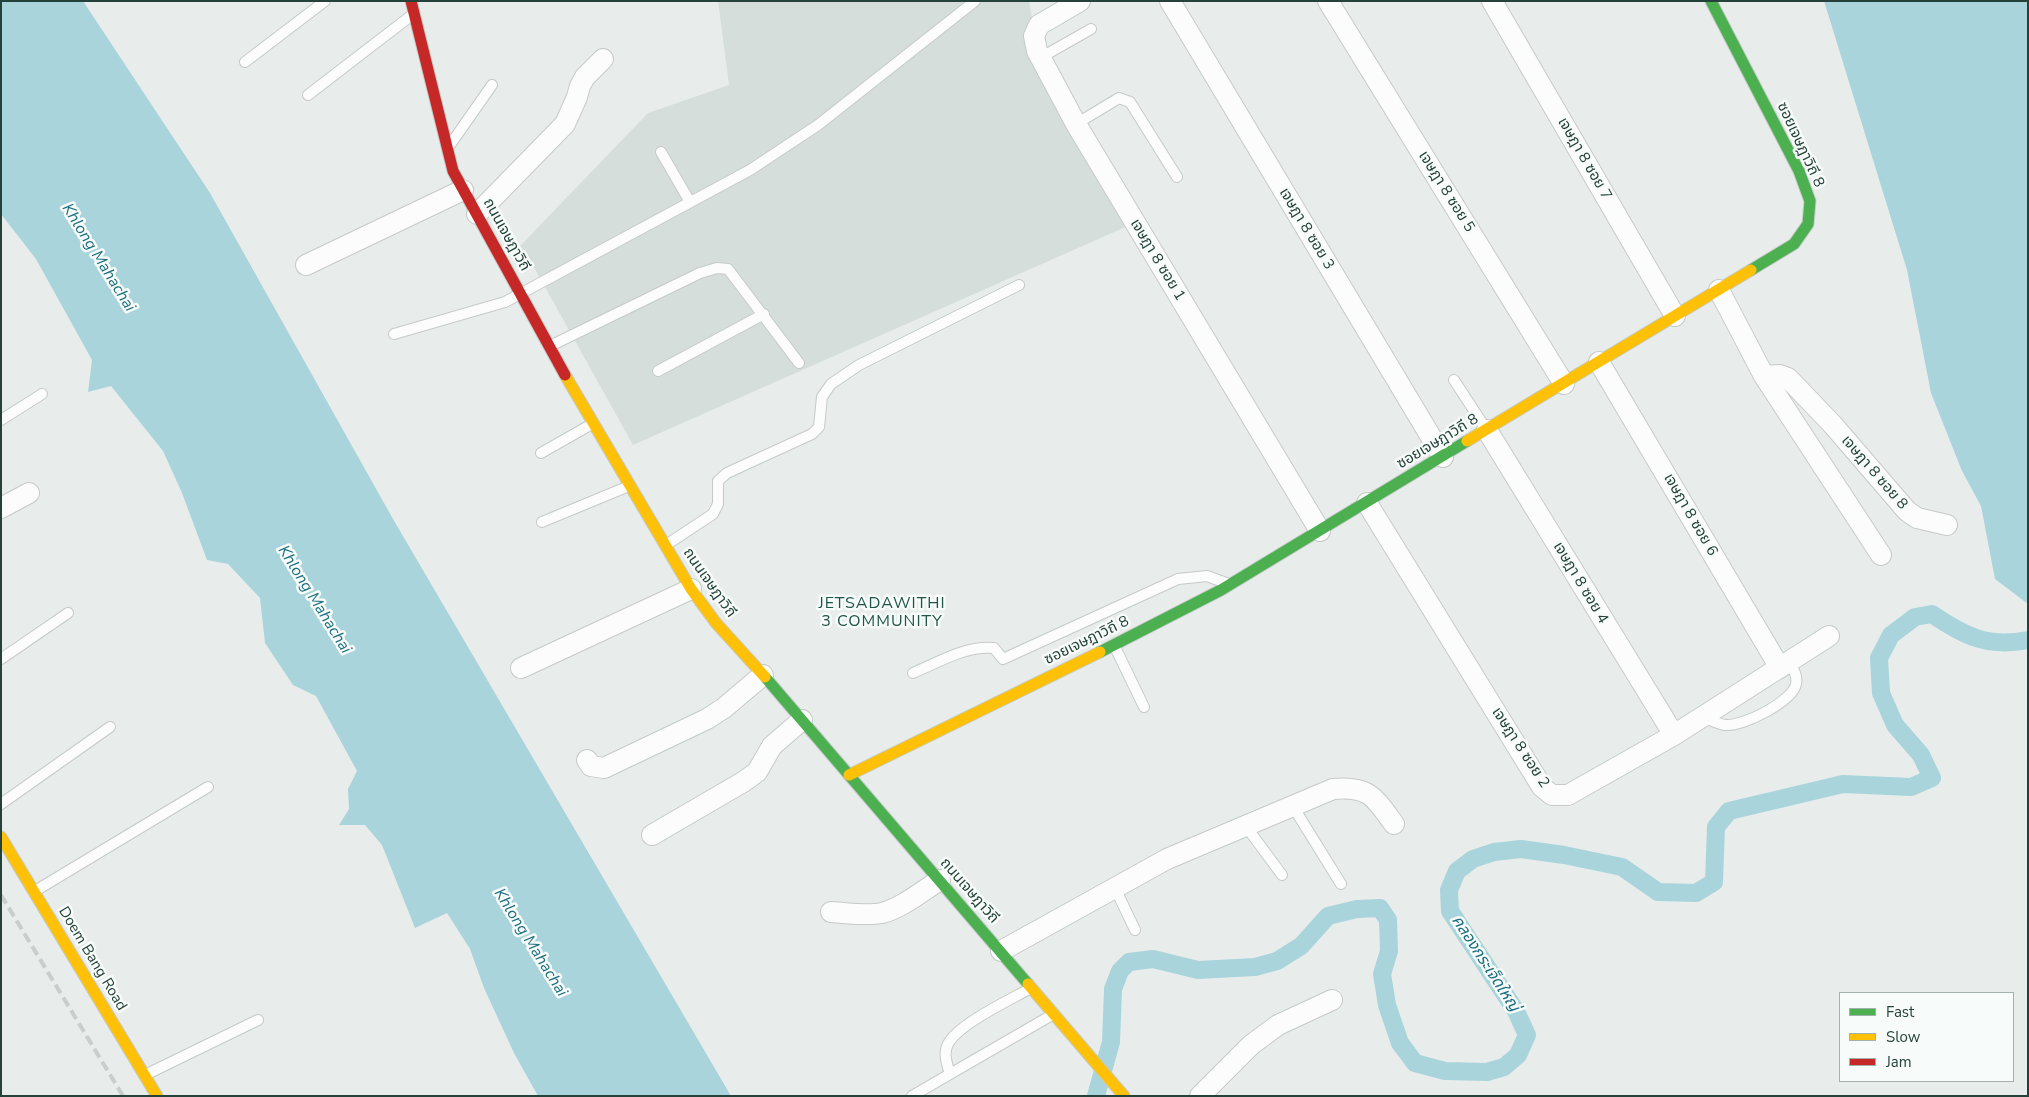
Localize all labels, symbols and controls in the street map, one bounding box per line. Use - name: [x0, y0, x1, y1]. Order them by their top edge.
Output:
- street label: ซอยเจษฎาวิถี 8: [1772, 100, 1828, 190]
- street label: เจษฎา 8 ซอย 7: [1553, 115, 1615, 203]
- street label: เจษฎา 8 ซอย 5: [1414, 148, 1478, 236]
- street label: เจษฎา 8 ซอย 3: [1275, 185, 1337, 273]
- street label: ถนนเจษฎาวิถี: [479, 195, 533, 275]
- water label: Khlong Mahachai: [57, 200, 139, 316]
- street label: เจษฎา 8 ซอย 1: [1126, 216, 1188, 304]
- street label: ซอยเจษฎาวิถี 8: [1394, 411, 1482, 473]
- street label: เจษฎา 8 ซอย 8: [1837, 432, 1911, 514]
- street label: เจษฎา 8 ซอย 6: [1659, 471, 1721, 559]
- street label: เจษฎา 8 ซอย 4: [1549, 539, 1611, 627]
- water label: Khlong Mahachai: [273, 542, 355, 658]
- street label: ถนนเจษฎาวิถี: [679, 545, 739, 621]
- district label: JETSADAWITHI 3 COMMUNITY: [817, 594, 947, 632]
- street label: ซอยเจษฎาวิถี 8: [1042, 613, 1132, 669]
- street label: เจษฎา 8 ซอย 2: [1487, 704, 1553, 792]
- street label: ถนนเจษฎาวิถี: [936, 855, 1002, 927]
- water label: Khlong Mahachai: [489, 885, 571, 1001]
- street label: Doem Bang Road: [54, 904, 130, 1014]
- water label: คลองกระเจ็ดใหญ่: [1447, 912, 1523, 1016]
- legend: [1839, 992, 2014, 1082]
- text: Fast: [1886, 1002, 1914, 1022]
- text: Slow: [1886, 1027, 1920, 1047]
- text: Jam: [1886, 1052, 1912, 1072]

